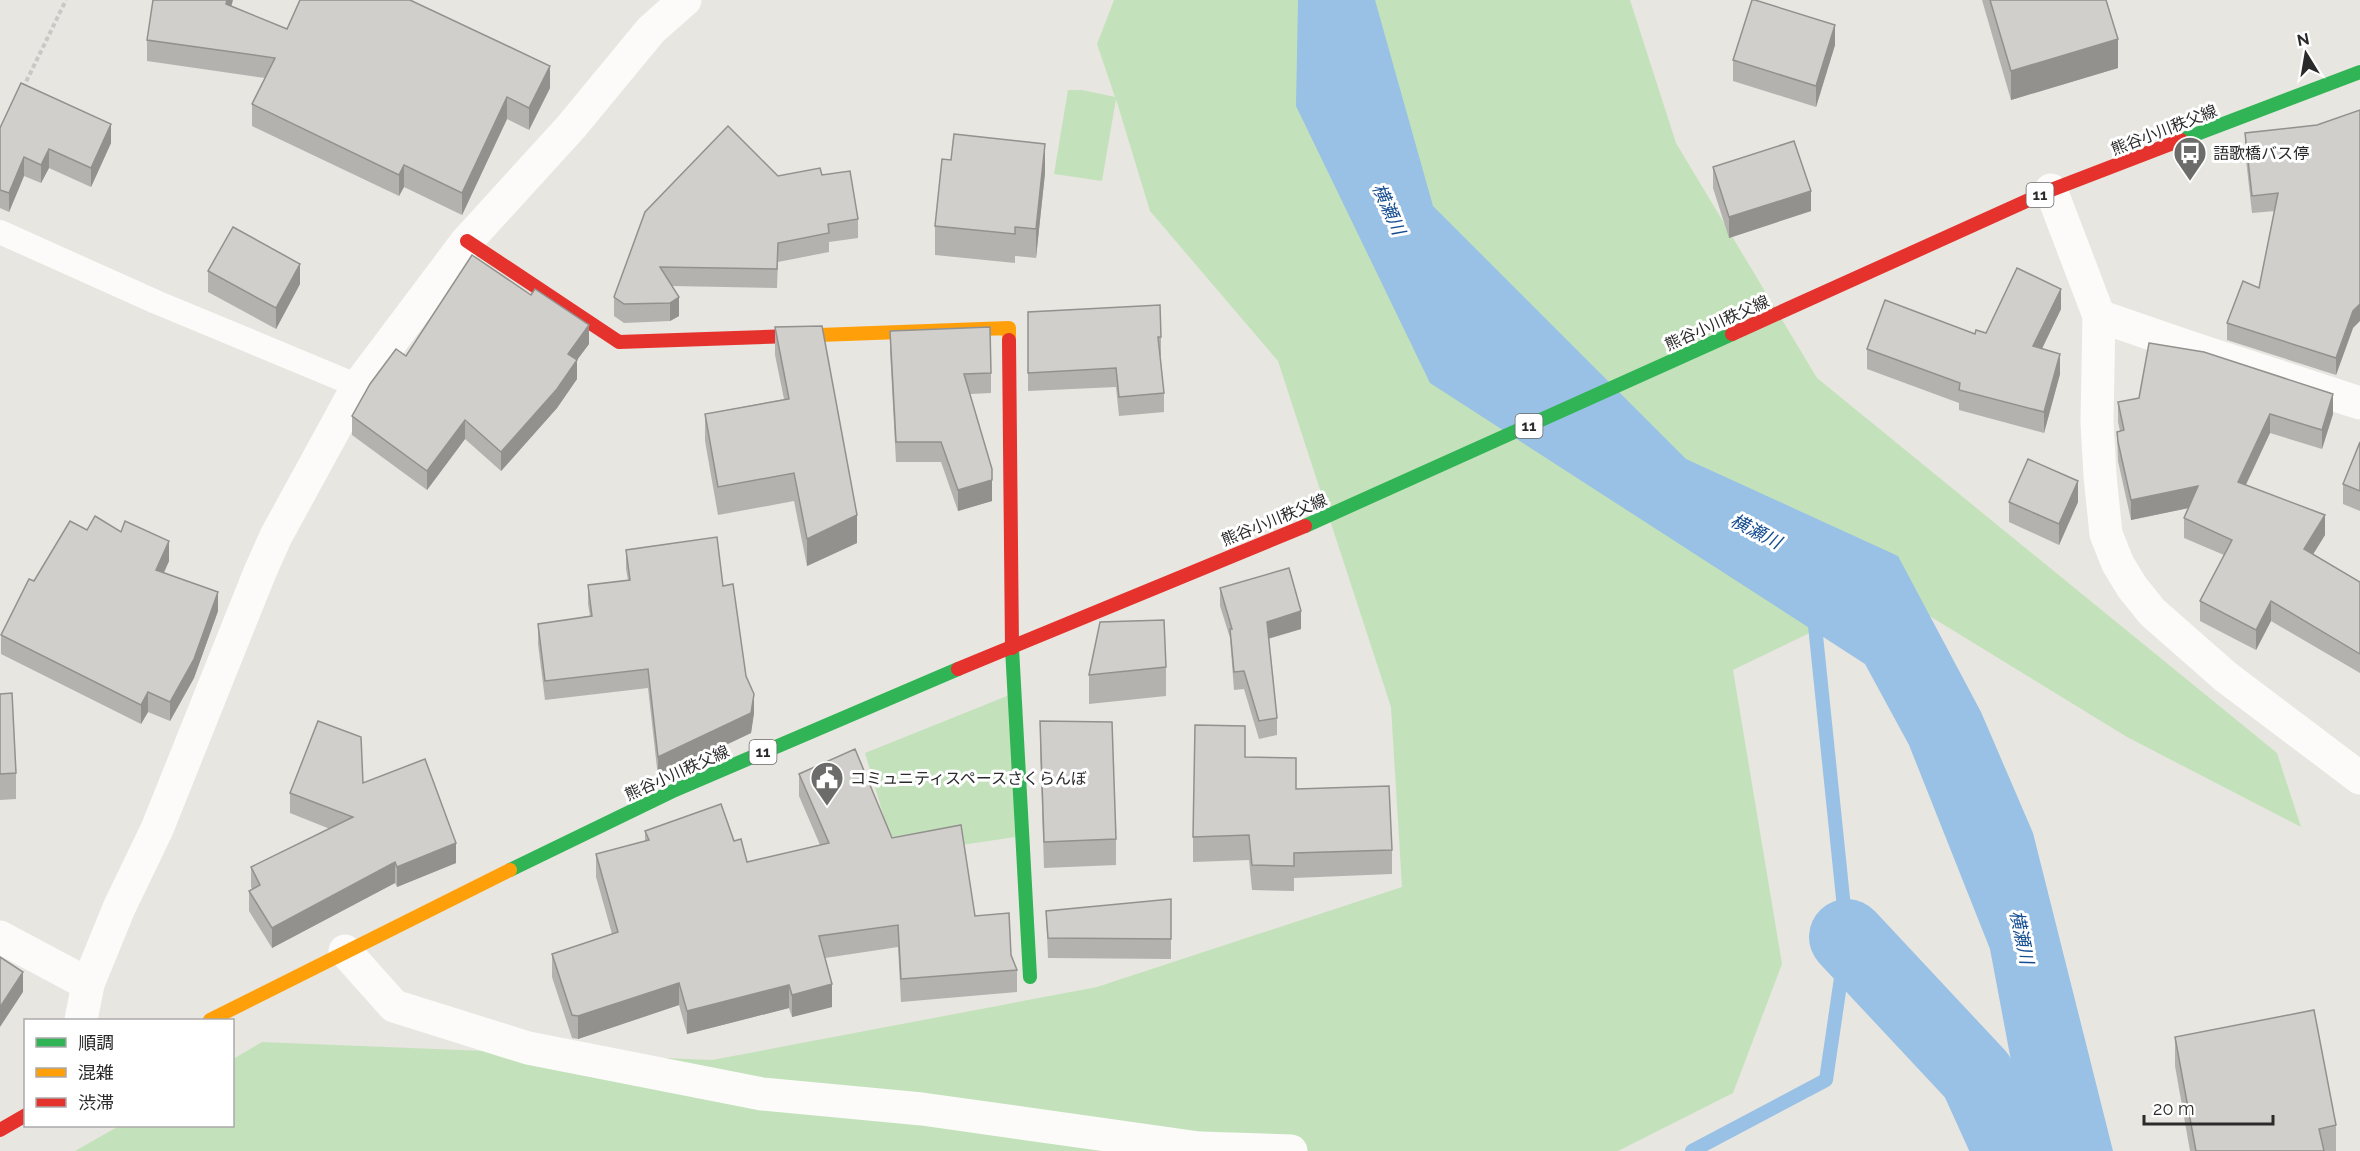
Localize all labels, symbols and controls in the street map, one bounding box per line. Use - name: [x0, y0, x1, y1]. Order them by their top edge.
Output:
- north arrow: [2276, 24, 2336, 84]
- text: N: [2295, 29, 2311, 50]
- street label: 熊谷小川秩父線: [2108, 101, 2220, 159]
- bus stop icon: 語歌橋バス停: [2172, 135, 2208, 182]
- place label: 語歌橋バス停: [2213, 144, 2309, 163]
- water label: 横瀬川: [1368, 180, 1410, 240]
- road number: 11: [2026, 183, 2054, 207]
- street label: 熊谷小川秩父線: [1662, 292, 1772, 354]
- road number: 11: [1516, 414, 1543, 438]
- street label: 熊谷小川秩父線: [1219, 490, 1329, 550]
- water label: 横瀬川: [1727, 509, 1787, 554]
- road number: 11: [750, 740, 777, 764]
- street label: 熊谷小川秩父線: [622, 742, 732, 804]
- public building icon: コミュニティスペースさくらんぼ: [809, 760, 845, 807]
- place label: コミュニティスペースさくらんぼ: [850, 769, 1087, 788]
- water label: 横瀬川: [2006, 908, 2038, 968]
- legend: [24, 1019, 234, 1127]
- text: 順調: [78, 1032, 114, 1053]
- text: 混雑: [78, 1062, 114, 1083]
- scale bar: [2144, 1088, 2273, 1126]
- text: 渋滞: [78, 1092, 114, 1113]
- text: 20 m: [2153, 1098, 2195, 1119]

